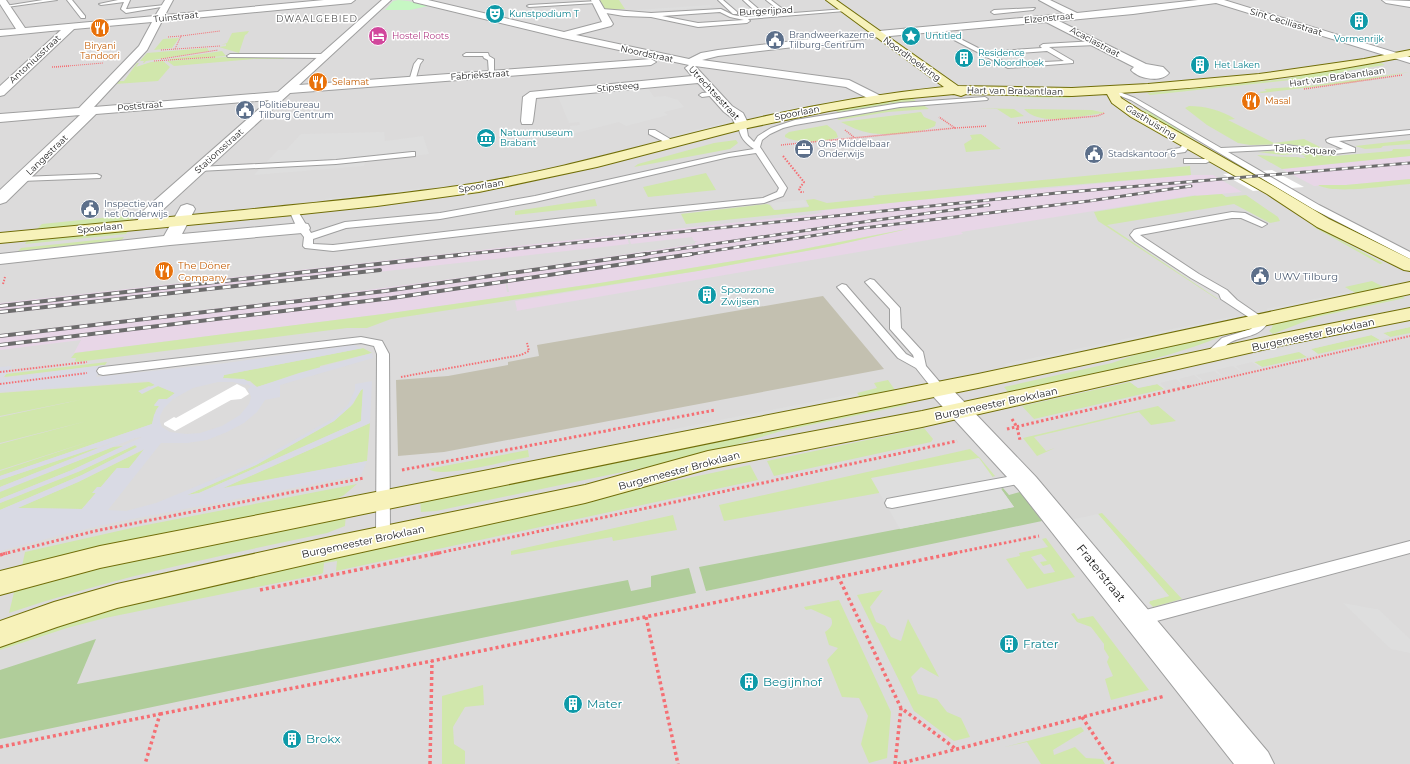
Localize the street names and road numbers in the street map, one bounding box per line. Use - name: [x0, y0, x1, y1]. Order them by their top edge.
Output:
- street label: Burgerijpad: [739, 4, 793, 17]
- street label: Sint Ceciliastraat: [1249, 5, 1324, 38]
- street label: Tuinstraat: [153, 9, 199, 24]
- street label: Elzenstraat: [1024, 10, 1075, 25]
- street label: Acaciastraat: [1068, 24, 1122, 60]
- street label: Antoniusstraat: [7, 32, 63, 85]
- street label: Noordhoekring: [881, 34, 943, 83]
- street label: Noordstraat: [620, 43, 675, 65]
- street label: Utrechtsestraat: [687, 63, 742, 122]
- street label: Hart van Brabantlaan: [1288, 64, 1385, 89]
- street label: Fabriekstraat: [450, 67, 510, 82]
- street label: Stipsteeg: [596, 79, 640, 94]
- street label: Hart van Brabantlaan: [967, 84, 1063, 97]
- street label: Poststraat: [117, 98, 163, 113]
- street label: Gasthuisring: [1124, 102, 1179, 141]
- street label: Spoorlaan: [773, 103, 820, 122]
- street label: Stationsstraat: [192, 126, 246, 175]
- street label: Langestraat: [23, 132, 70, 177]
- street label: Talent Square: [1274, 142, 1337, 157]
- street label: Spoorlaan: [458, 177, 504, 195]
- street label: Spoorlaan: [77, 220, 123, 235]
- street label: Burgemeester Brokxlaan: [1251, 315, 1376, 354]
- street label: Burgemeester Brokxlaan: [934, 384, 1059, 423]
- street label: Burgemeester Brokxlaan: [617, 448, 741, 493]
- street label: Burgemeester Brokxlaan: [301, 522, 426, 561]
- street label: Fraterstraat: [1074, 541, 1129, 605]

